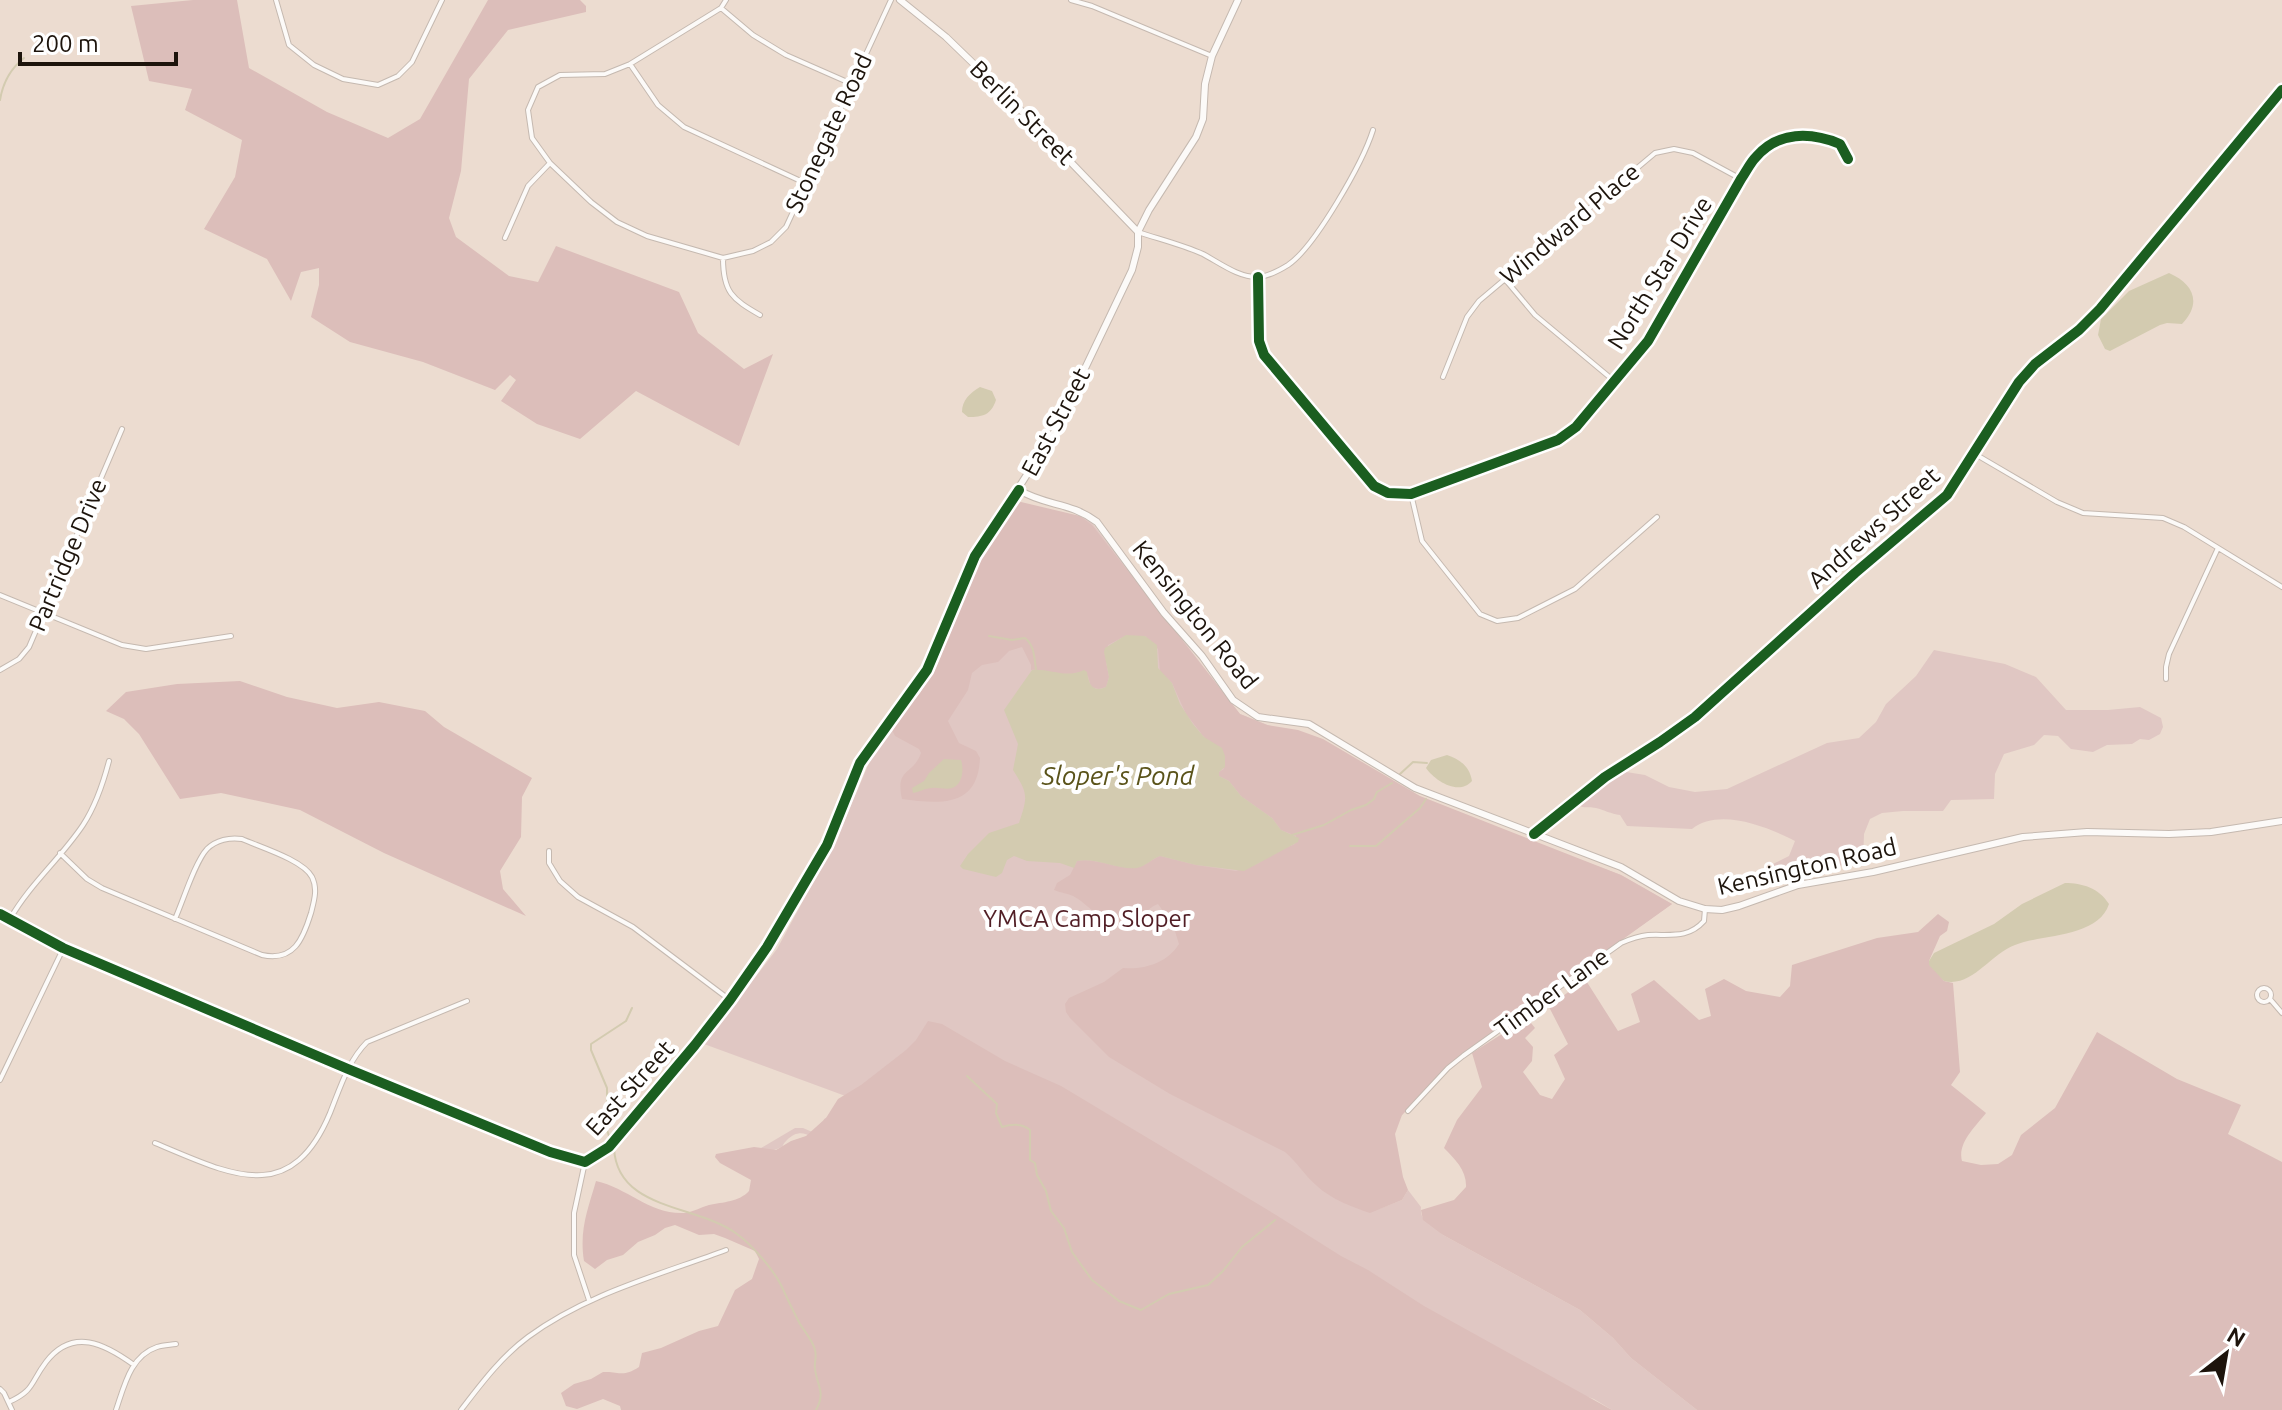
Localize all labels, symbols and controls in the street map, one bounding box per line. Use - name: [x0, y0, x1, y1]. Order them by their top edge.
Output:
- scale bar: [20, 16, 176, 66]
- text: 200 m: [32, 30, 99, 57]
- street label: Stonegate Road: [780, 49, 877, 217]
- street label: Berlin Street: [965, 55, 1080, 171]
- street label: Windward Place: [1495, 158, 1645, 290]
- street label: North Star Drive: [1602, 192, 1717, 354]
- street label: East Street: [1016, 363, 1095, 480]
- street label: Andrews Street: [1802, 461, 1945, 594]
- street label: Partridge Drive: [23, 474, 112, 635]
- street label: Kensington Road: [1127, 535, 1263, 694]
- water label: Sloper's Pond: [1041, 761, 1196, 790]
- street label: Kensington Road: [1715, 833, 1899, 900]
- park label: YMCA Camp Sloper: [983, 905, 1191, 932]
- street label: Timber Lane: [1490, 942, 1614, 1043]
- street label: East Street: [580, 1034, 680, 1141]
- north arrow: [2186, 1314, 2266, 1394]
- text: N: [2223, 1321, 2250, 1351]

